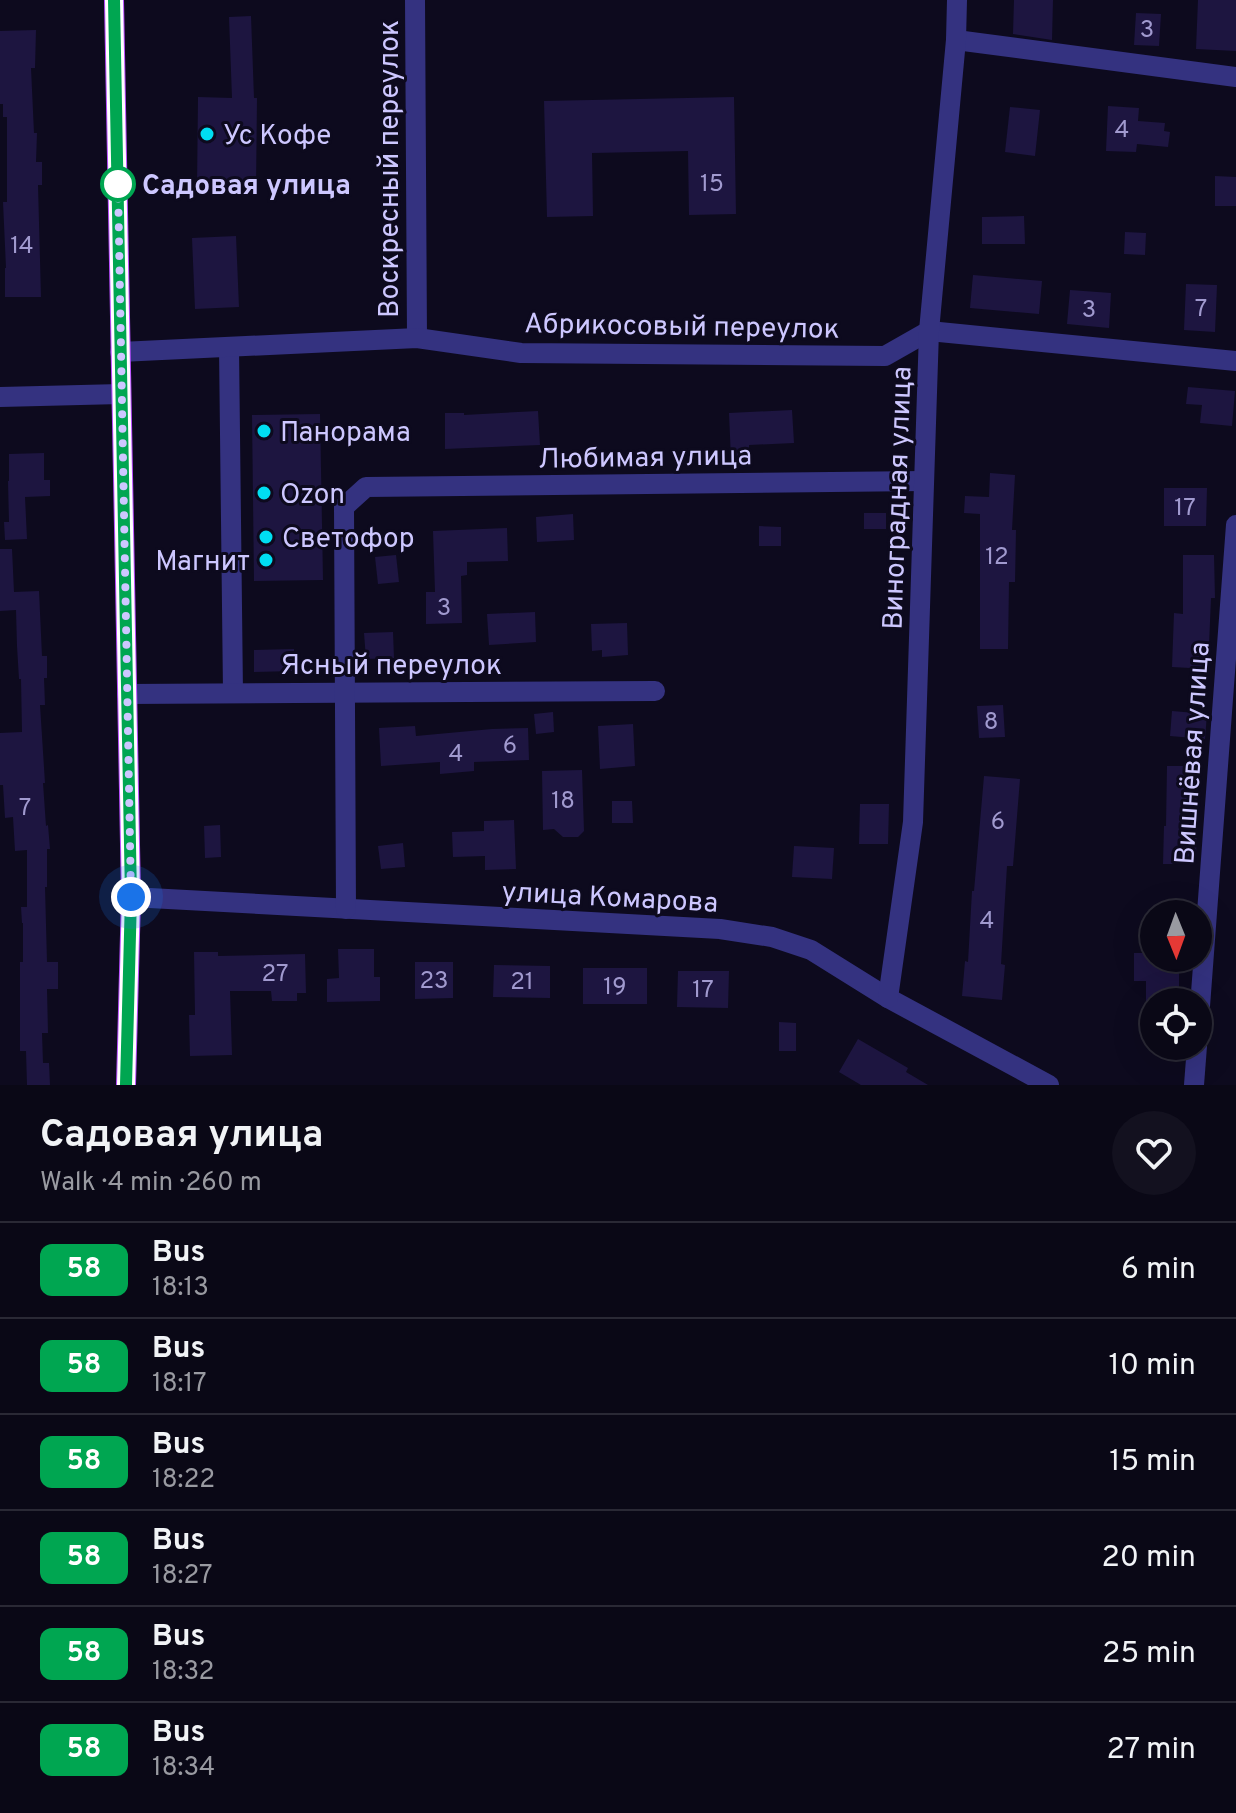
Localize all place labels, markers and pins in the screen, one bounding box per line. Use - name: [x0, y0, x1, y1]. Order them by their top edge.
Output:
- place label: Ус Кофе: [223, 119, 331, 155]
- marker: Ус Кофе: [198, 125, 216, 143]
- marker: Садовая улица: [101, 167, 135, 201]
- place label: Садовая улица: [142, 169, 351, 205]
- place label: Панорама: [280, 416, 411, 452]
- marker: Панорама: [255, 422, 273, 440]
- place label: Ozon: [280, 478, 345, 514]
- marker: Ozon: [255, 484, 273, 502]
- place label: Светофор: [282, 522, 415, 558]
- marker: Светофор: [257, 528, 275, 546]
- place label: Магнит: [155, 545, 250, 581]
- marker: Магнит: [257, 551, 275, 569]

